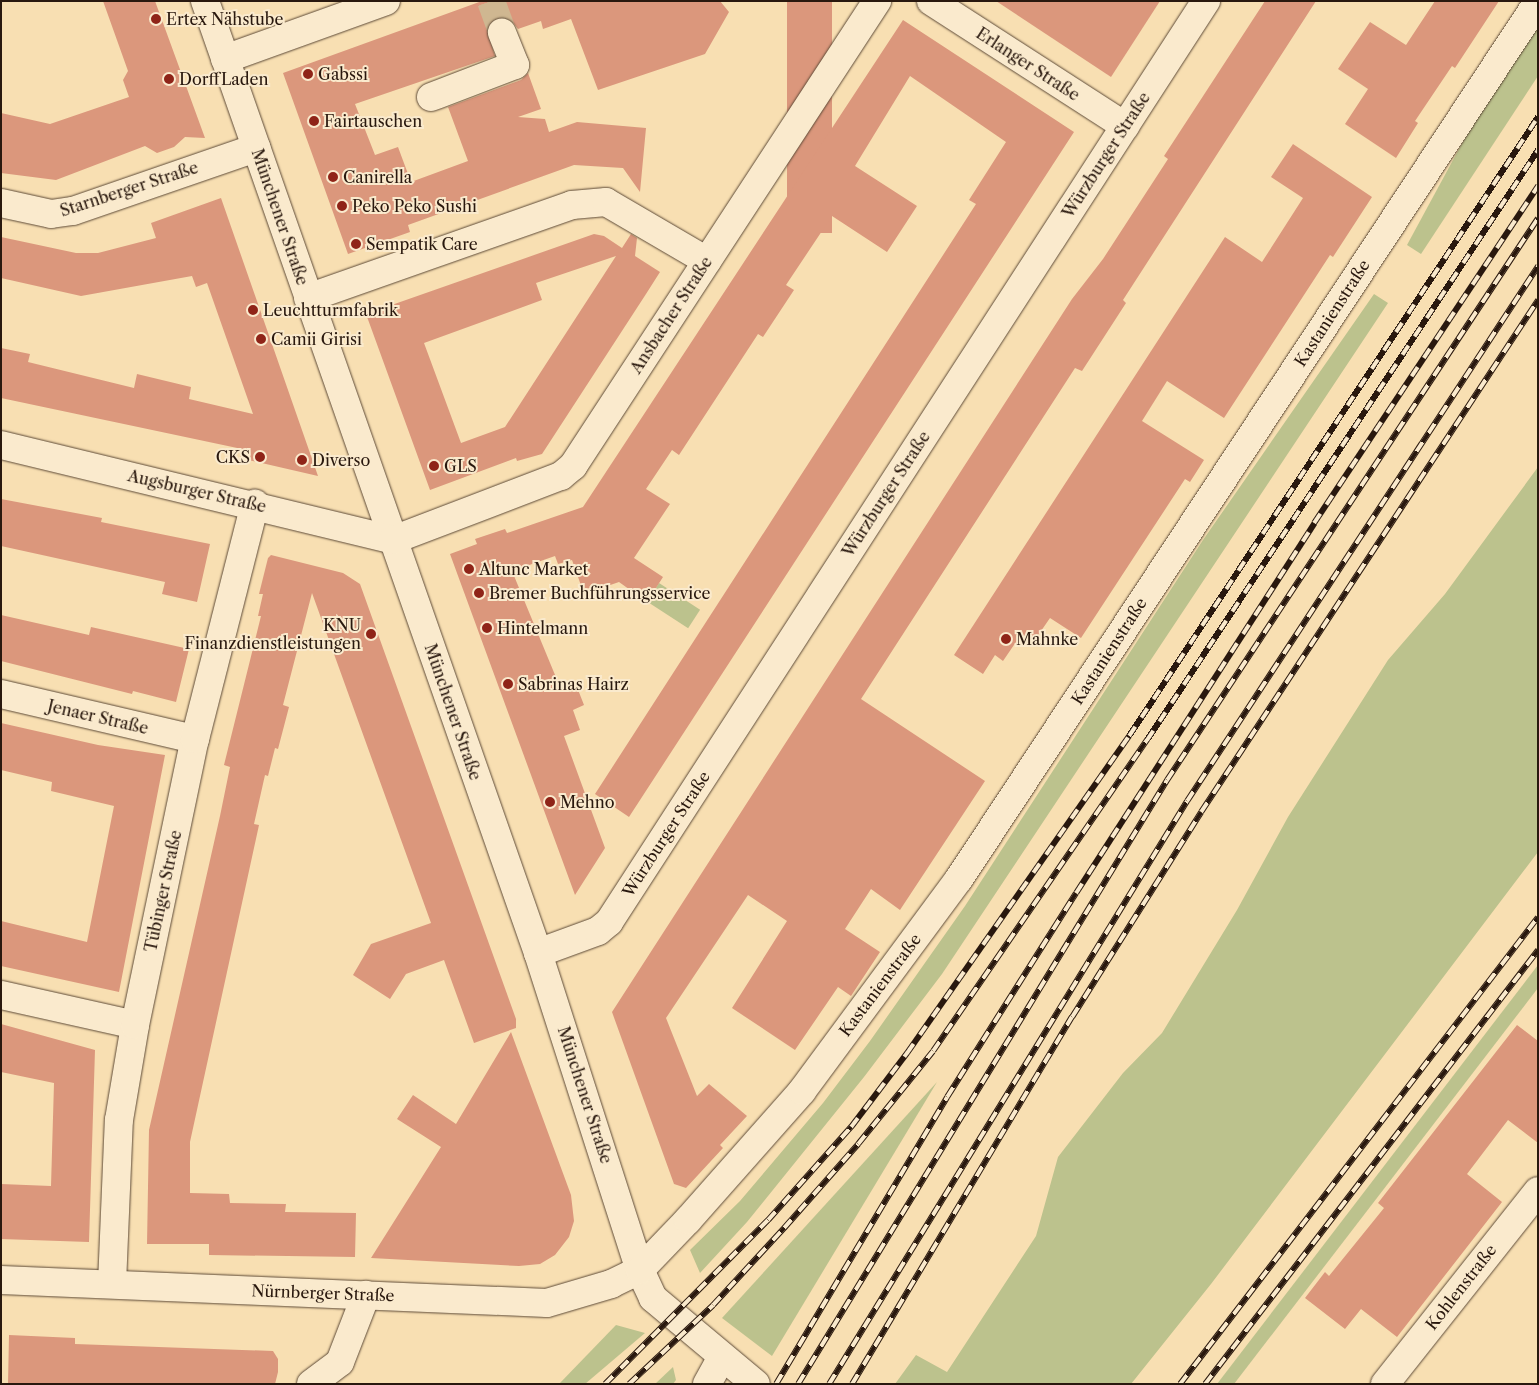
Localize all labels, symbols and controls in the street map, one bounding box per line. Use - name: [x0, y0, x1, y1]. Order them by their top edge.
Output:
- place label: Ertex Nähstube: [166, 9, 284, 29]
- marker: Ertex Nähstube: [150, 13, 162, 25]
- street label: Erlanger Straße: [973, 23, 1083, 105]
- place label: Gabssi: [318, 64, 368, 84]
- marker: Gabssi: [302, 68, 314, 80]
- place label: DorffLaden: [179, 69, 269, 89]
- marker: DorffLaden: [163, 73, 175, 85]
- street label: Würzburger Straße: [1058, 88, 1154, 222]
- place label: Fairtauschen: [324, 111, 422, 131]
- marker: Fairtauschen: [308, 115, 320, 127]
- street label: Münchener Straße: [248, 146, 312, 288]
- street label: Starnberger Straße: [57, 158, 201, 220]
- place label: Canirella: [343, 167, 412, 187]
- marker: Canirella: [327, 171, 339, 183]
- place label: Peko Peko Sushi: [352, 196, 477, 216]
- marker: Peko Peko Sushi: [336, 200, 348, 212]
- place label: Sempatik Care: [366, 234, 478, 254]
- marker: Sempatik Care: [350, 238, 362, 250]
- street label: Ansbacher Straße: [626, 253, 716, 377]
- street label: Kastanienstraße: [1290, 256, 1374, 370]
- place label: Leuchtturmfabrik: [263, 300, 398, 320]
- marker: Leuchtturmfabrik: [247, 304, 259, 316]
- place label: Camii Girisi: [271, 329, 362, 349]
- marker: Camii Girisi: [255, 333, 267, 345]
- street label: Würzburger Straße: [838, 427, 934, 561]
- place label: CKS: [216, 447, 250, 467]
- place label: Diverso: [312, 450, 370, 470]
- marker: CKS: [254, 451, 266, 463]
- marker: Diverso: [296, 454, 308, 466]
- place label: GLS: [444, 456, 477, 476]
- marker: GLS: [428, 460, 440, 472]
- street label: Augsburger Straße: [126, 466, 268, 516]
- place label: Altunc Market: [479, 559, 588, 579]
- marker: Altunc Market: [463, 563, 475, 575]
- place label: Bremer Buchführungsservice: [489, 583, 711, 603]
- marker: Bremer Buchführungsservice: [473, 587, 485, 599]
- street label: Kastanienstraße: [1067, 594, 1151, 708]
- place label: KNU Finanzdienstleistungen: [185, 615, 361, 653]
- place label: Hintelmann: [497, 618, 588, 638]
- marker: Hintelmann: [481, 622, 493, 634]
- marker: KNU Finanzdienstleistungen: [365, 628, 377, 640]
- place label: Mahnke: [1016, 629, 1078, 649]
- marker: Mahnke: [1000, 633, 1012, 645]
- street label: Münchener Straße: [421, 641, 485, 783]
- place label: Sabrinas Hairz: [518, 674, 629, 694]
- marker: Sabrinas Hairz: [502, 678, 514, 690]
- street label: Jenaer Straße: [46, 696, 150, 738]
- street label: Würzburger Straße: [618, 767, 714, 901]
- place label: Mehno: [560, 792, 615, 812]
- marker: Mehno: [544, 796, 556, 808]
- street label: Tübinger Straße: [141, 828, 185, 954]
- street label: Kastanienstraße: [835, 930, 925, 1040]
- street label: Münchener Straße: [554, 1024, 616, 1166]
- street label: Kohlenstraße: [1422, 1240, 1500, 1334]
- street label: Nürnberger Straße: [251, 1281, 395, 1305]

